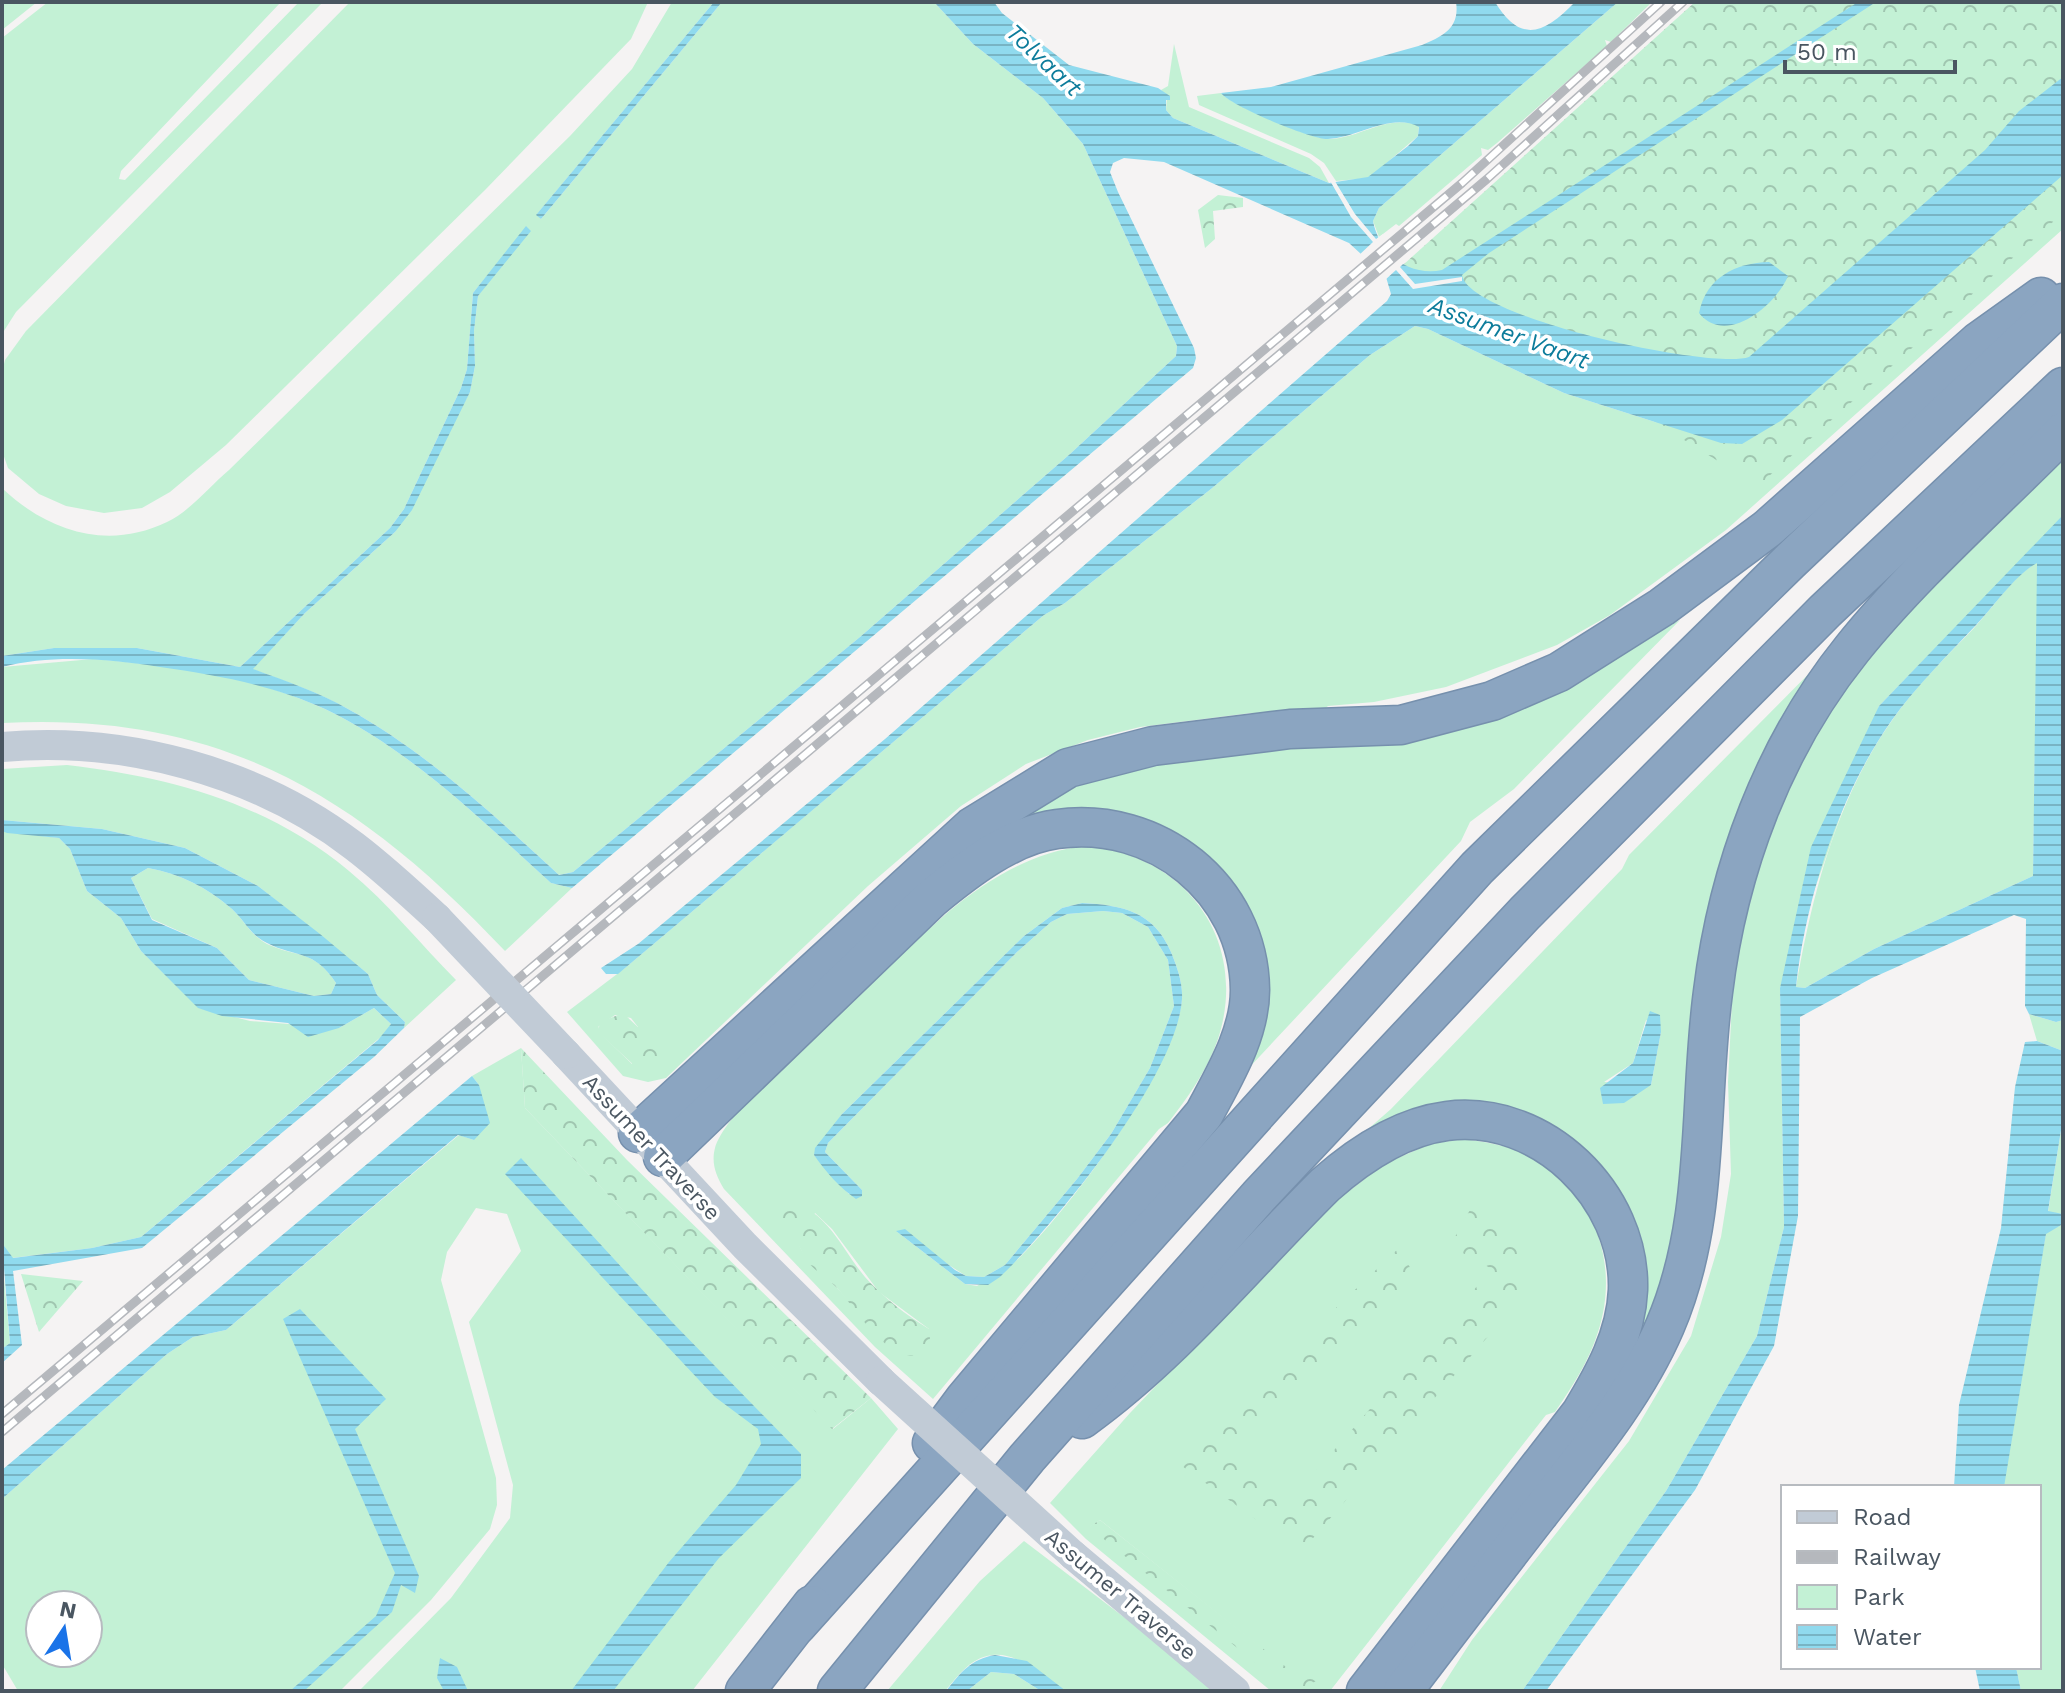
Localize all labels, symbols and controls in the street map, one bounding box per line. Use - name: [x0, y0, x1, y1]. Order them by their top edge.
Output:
- water label: Tolvaart: [1000, 18, 1089, 103]
- scale bar: [1785, 24, 1955, 74]
- text: 50 m: [1797, 38, 1857, 66]
- water label: Assumer Vaart: [1424, 291, 1594, 375]
- street label: Assumer Traverse: [578, 1069, 725, 1225]
- legend: [1781, 1485, 2041, 1669]
- text: Road: [1853, 1503, 1912, 1531]
- street label: Assumer Traverse: [1040, 1524, 1201, 1665]
- text: Railway: [1853, 1543, 1942, 1571]
- text: Park: [1853, 1583, 1905, 1611]
- north arrow: [24, 1589, 104, 1669]
- text: N: [57, 1596, 79, 1624]
- text: Water: [1853, 1623, 1922, 1651]

